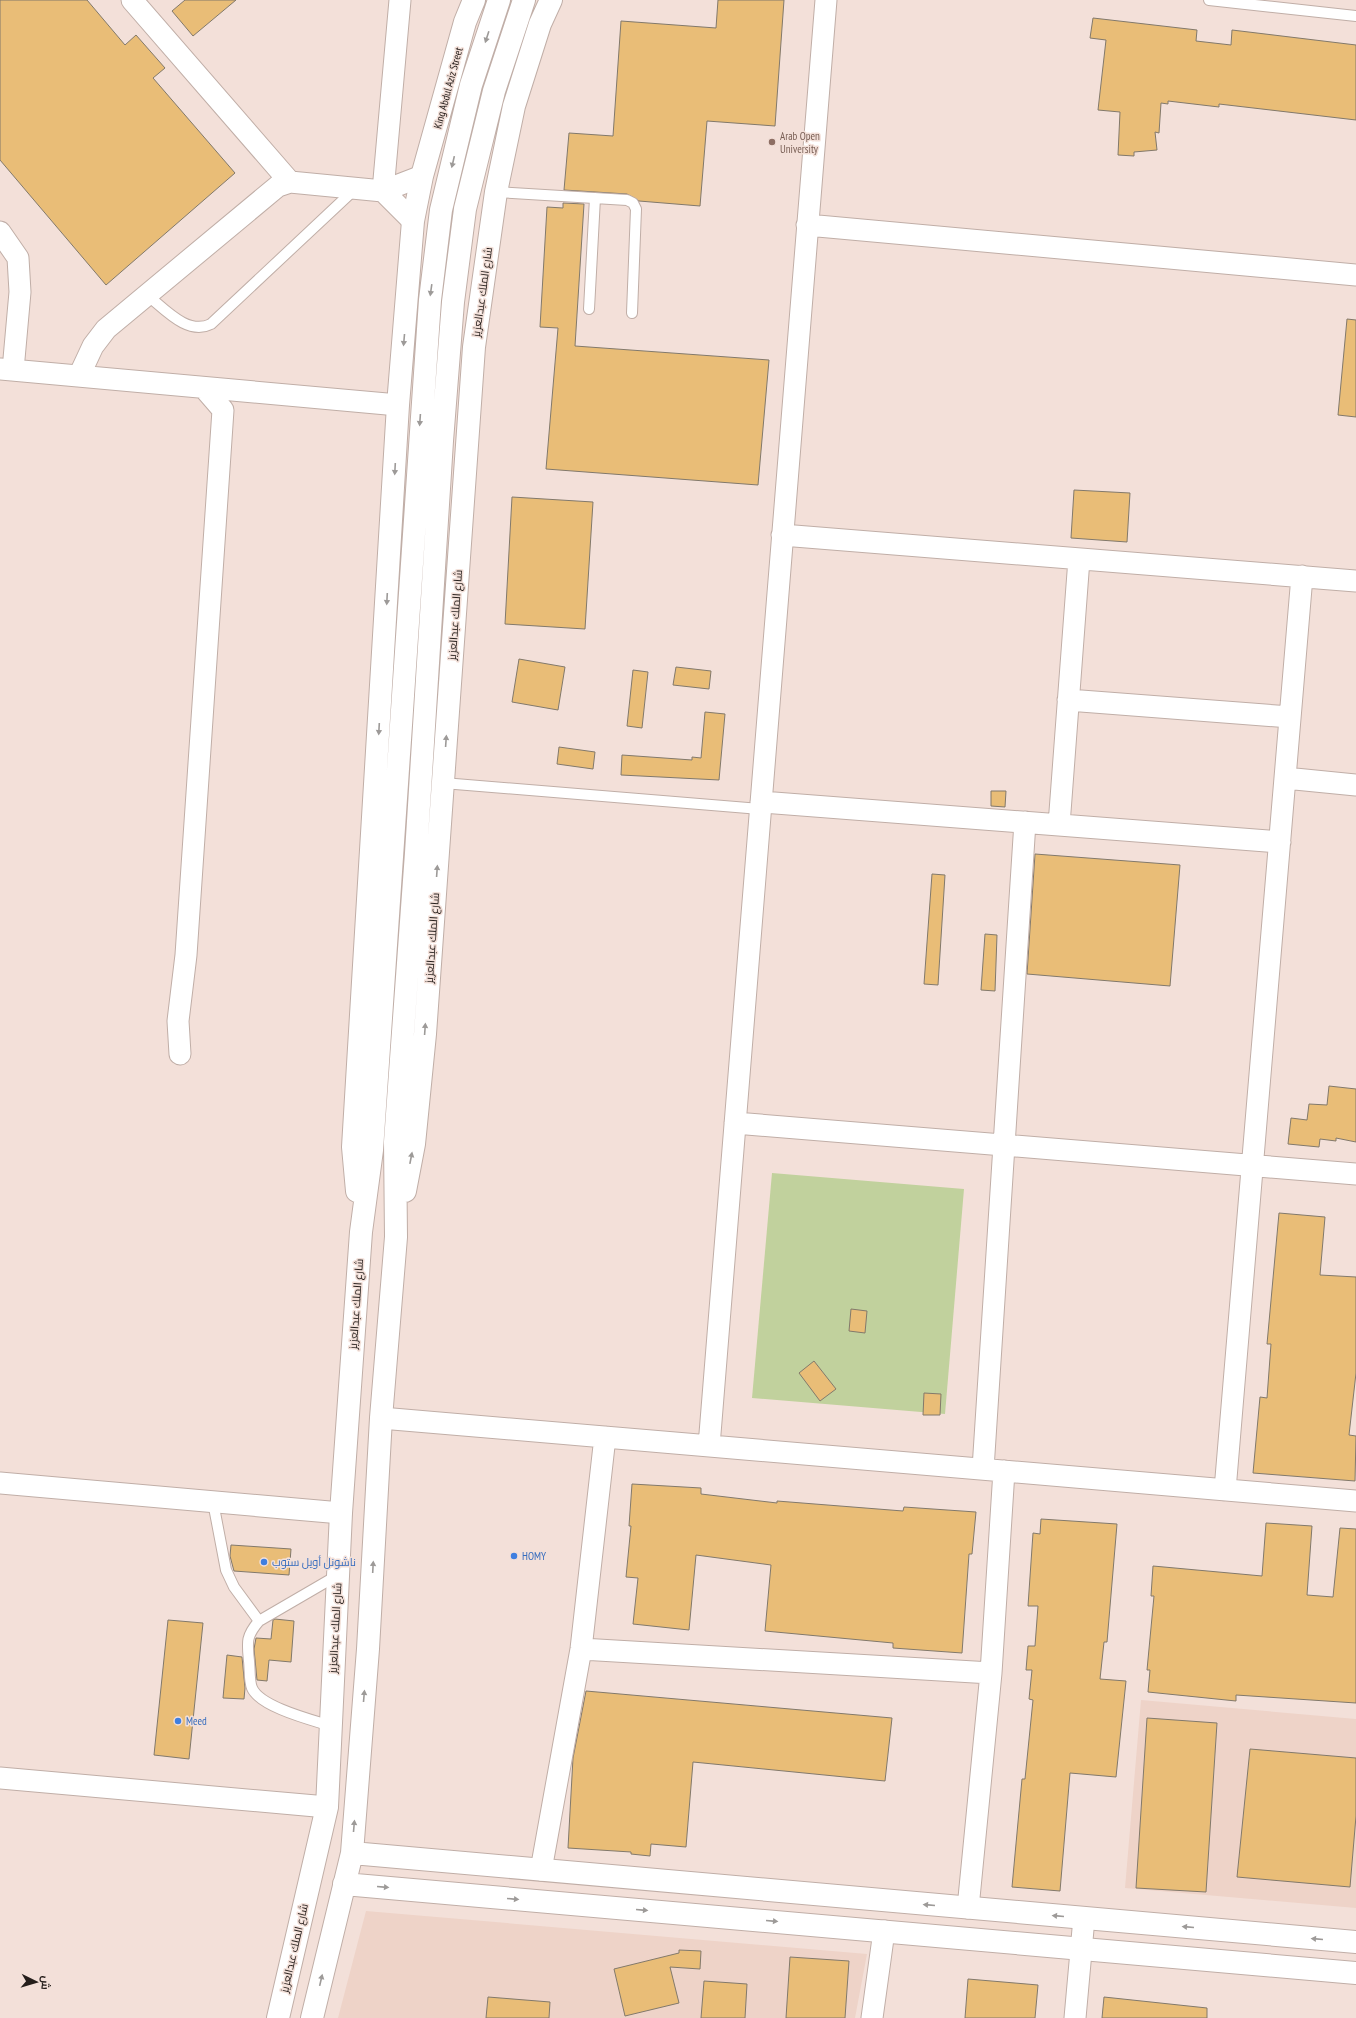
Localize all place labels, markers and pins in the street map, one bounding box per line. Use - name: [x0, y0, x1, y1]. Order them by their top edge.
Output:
- place label: Arab Open University: [780, 129, 820, 156]
- marker: Arab Open University: [767, 137, 777, 147]
- place label: HOMY: [522, 1549, 546, 1563]
- marker: HOMY: [509, 1551, 519, 1561]
- place label: ناشونل أويل ستوب: [272, 1555, 356, 1569]
- marker: ناشونل أويل ستوب: [259, 1557, 269, 1567]
- place label: Meed: [186, 1714, 207, 1728]
- marker: Meed: [173, 1716, 183, 1726]

